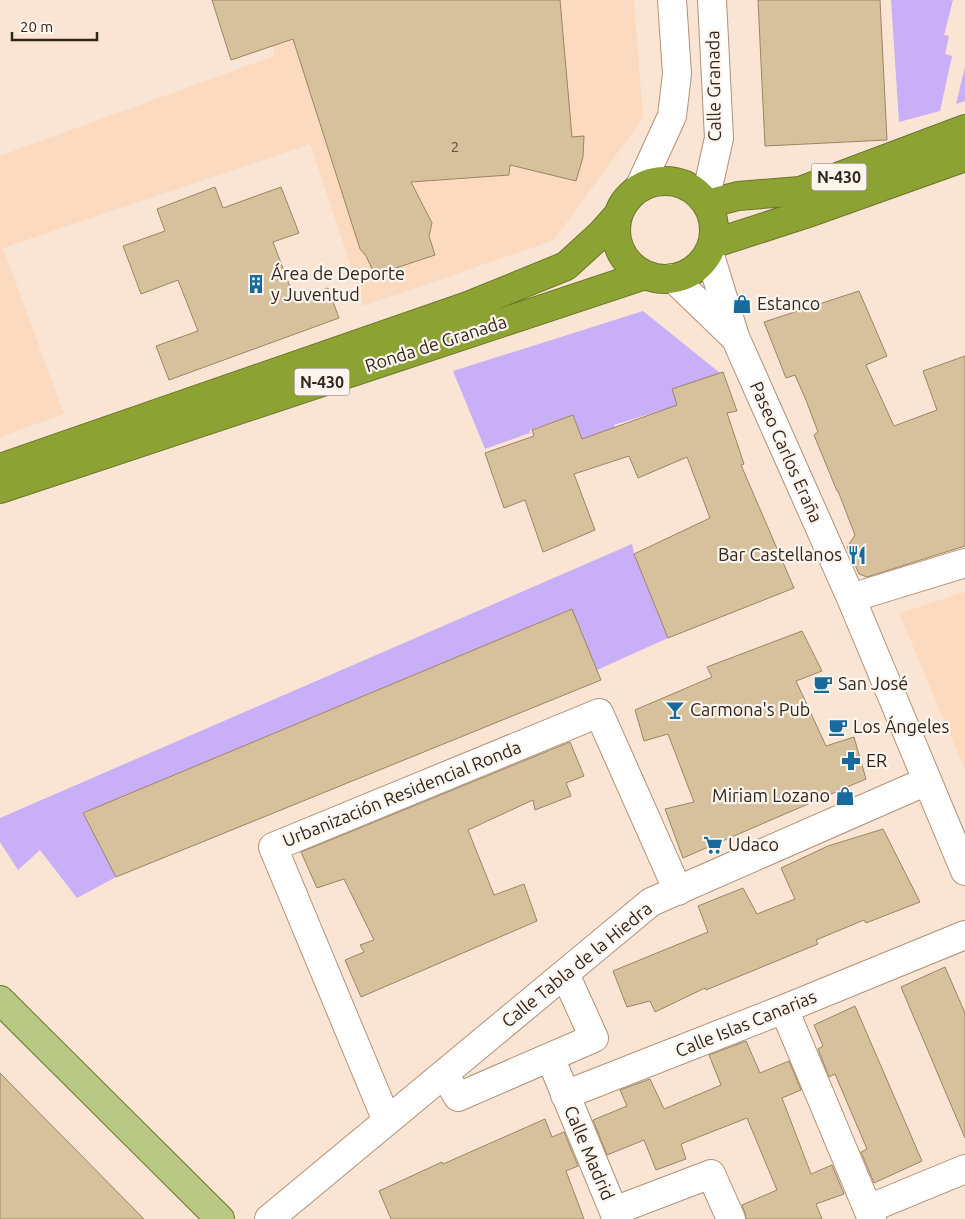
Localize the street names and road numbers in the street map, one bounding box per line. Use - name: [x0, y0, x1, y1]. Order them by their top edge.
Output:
- street label: Calle Granada: [702, 30, 724, 142]
- road number: N-430: [812, 163, 866, 190]
- street label: Ronda de Granada: [362, 311, 509, 375]
- road number: N-430: [294, 368, 350, 396]
- street label: Paseo Carlos Eraña: [747, 378, 827, 525]
- street label: Urbanización Residencial Ronda: [279, 736, 524, 850]
- street label: Calle Tabla de la Hiedra: [497, 898, 655, 1031]
- street label: Calle Islas Canarias: [672, 986, 819, 1060]
- street label: Calle Madrid: [561, 1102, 619, 1203]

